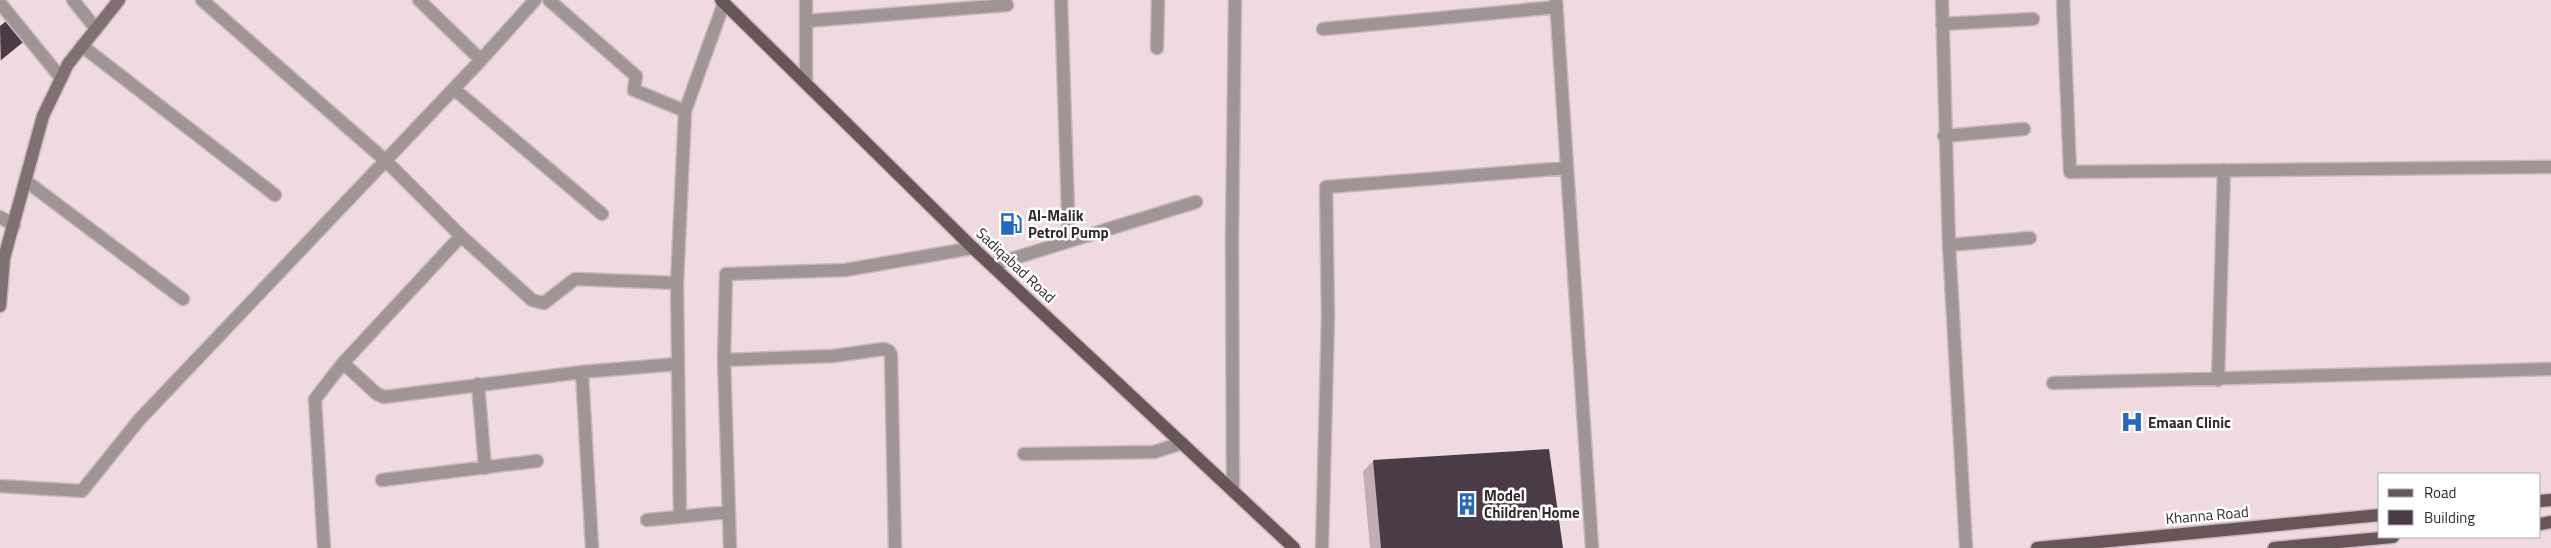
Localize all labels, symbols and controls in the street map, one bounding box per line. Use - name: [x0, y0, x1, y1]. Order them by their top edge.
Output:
- place label: Al-Malik Petrol Pump: [1028, 204, 1109, 244]
- fuel station icon: Al-Malik Petrol Pump: [998, 211, 1024, 237]
- street label: Sadiqabad Road: [971, 222, 1061, 308]
- hospital icon: Emaan Clinic: [2119, 409, 2145, 435]
- place label: Emaan Clinic: [2148, 411, 2231, 434]
- legend: [2378, 473, 2541, 538]
- text: Road: [2424, 481, 2456, 504]
- place label: Model Children Home: [1484, 484, 1580, 524]
- building icon: Model Children Home: [1454, 491, 1480, 517]
- street label: Khanna Road: [2164, 500, 2250, 530]
- text: Building: [2424, 506, 2475, 529]

